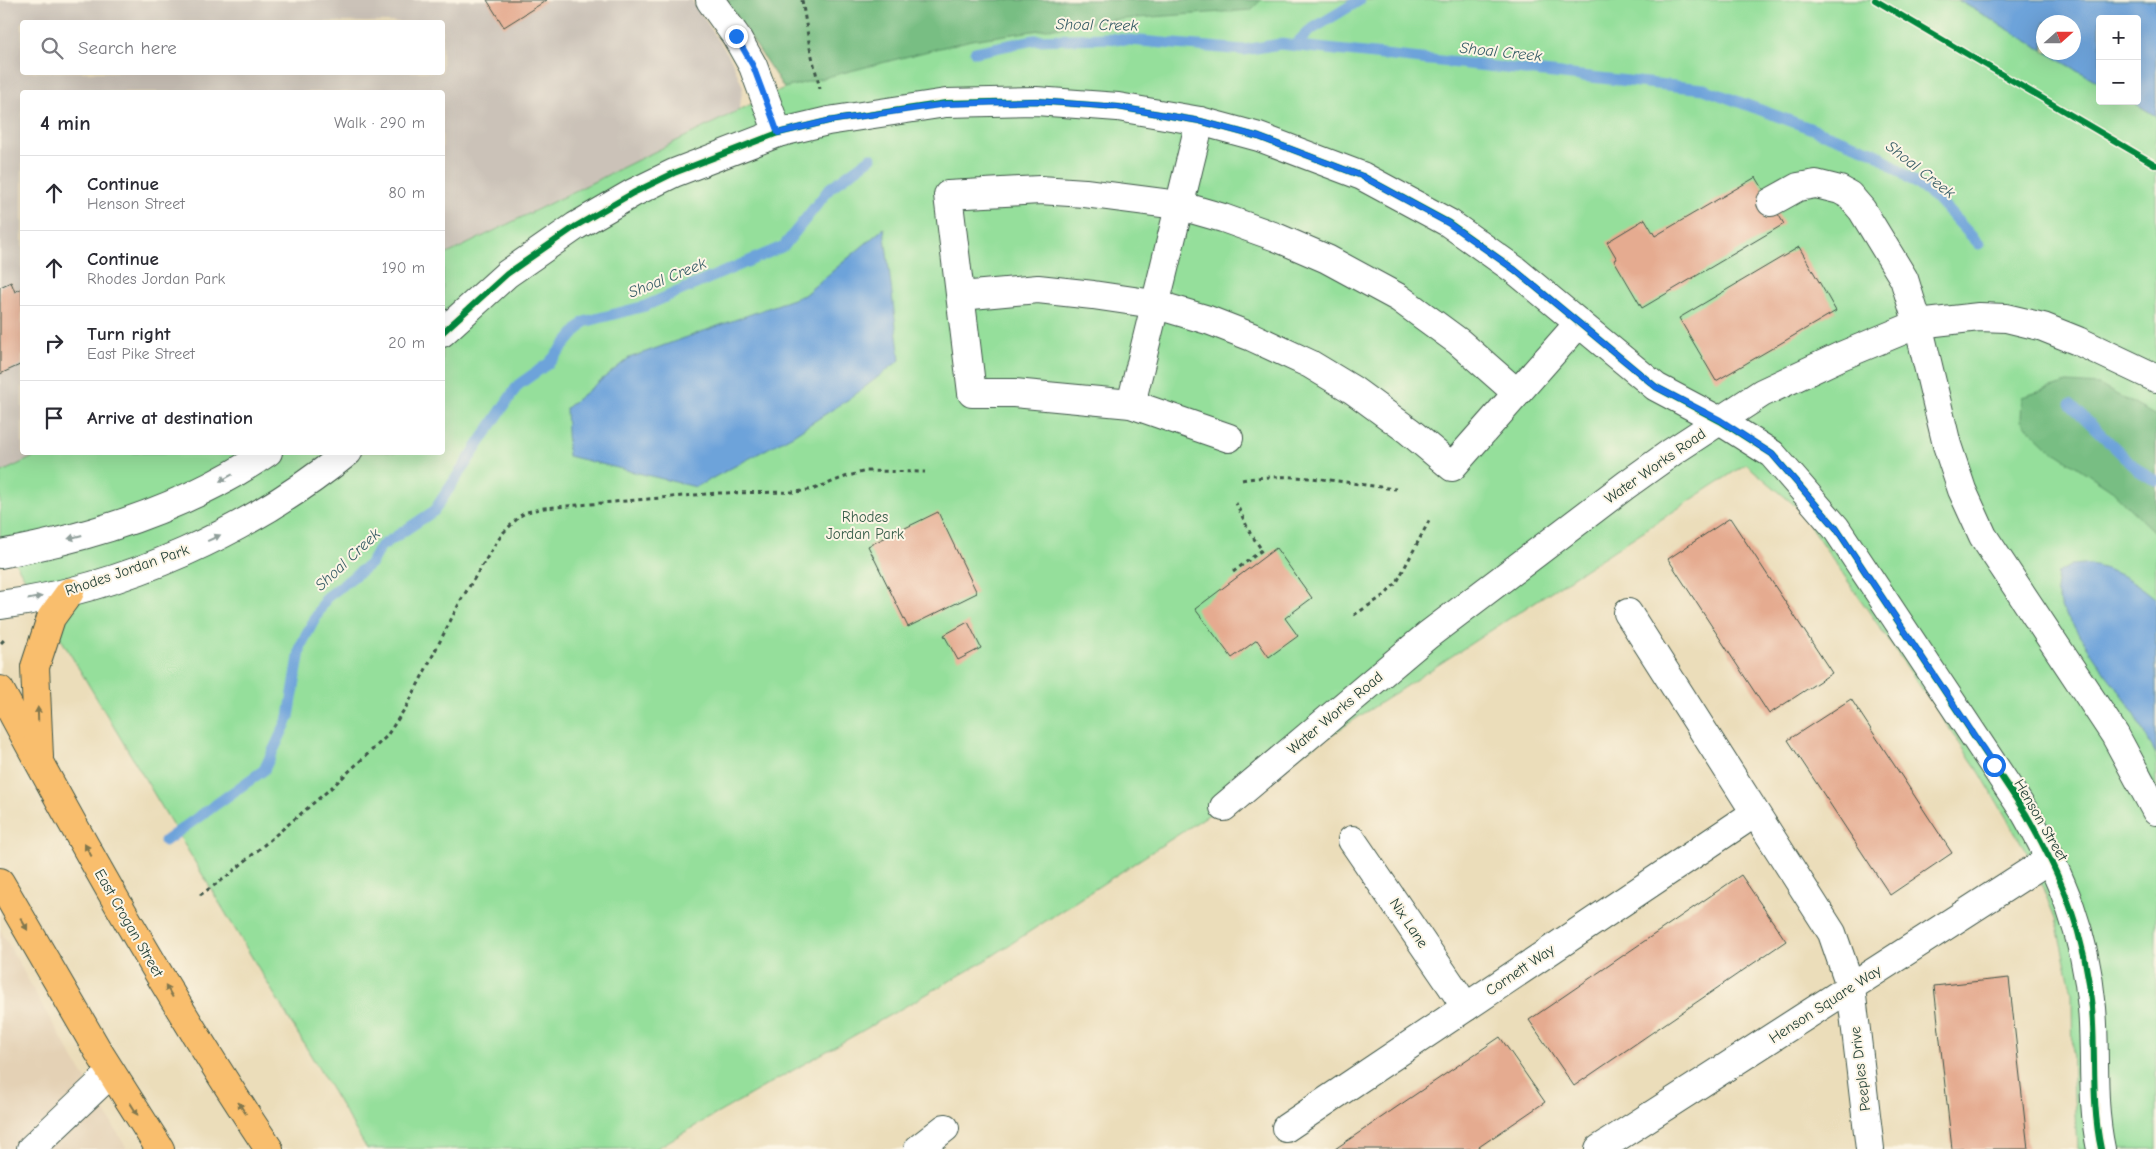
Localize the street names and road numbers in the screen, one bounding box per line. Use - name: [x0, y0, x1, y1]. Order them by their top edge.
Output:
- street label: Water Works Road: [1601, 424, 1709, 508]
- street label: Rhodes Jordan Park: [63, 540, 192, 600]
- street label: Water Works Road: [1284, 668, 1386, 758]
- street label: Henson Street: [2010, 776, 2072, 865]
- street label: East Crogan Street: [91, 866, 168, 981]
- street label: Nix Lane: [1386, 895, 1432, 952]
- street label: Cornett Way: [1482, 940, 1558, 1000]
- street label: Henson Square Way: [1766, 961, 1885, 1047]
- street label: Peeples Drive: [1846, 1025, 1874, 1112]

